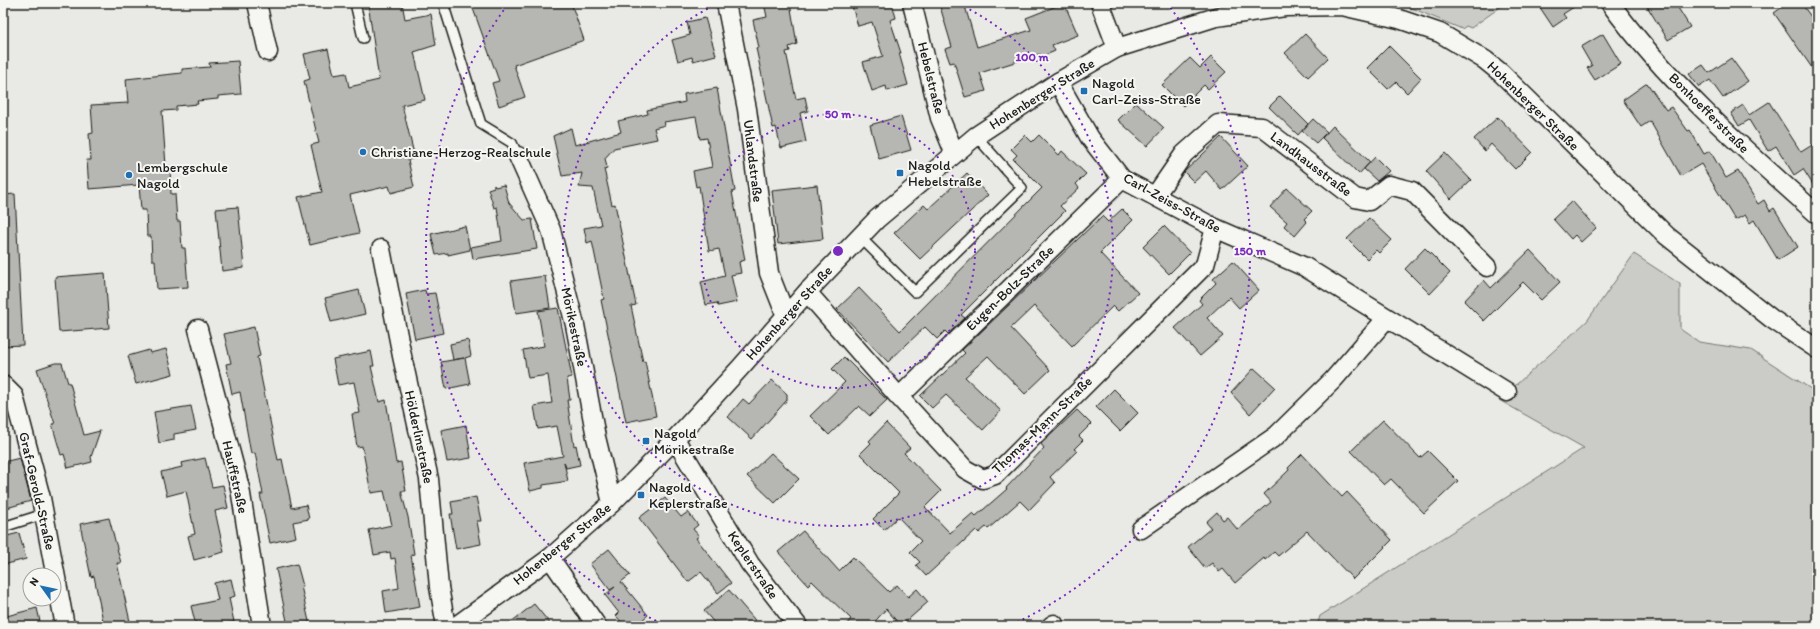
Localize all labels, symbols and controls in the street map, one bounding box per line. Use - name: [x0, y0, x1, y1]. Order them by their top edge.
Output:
- street label: Hebelstraße: [914, 40, 948, 116]
- text: 100 m: [1015, 50, 1049, 64]
- street label: Hohenberger Straße: [986, 55, 1098, 133]
- street label: Hohenberger Straße: [1483, 58, 1583, 154]
- street label: Bonhoefferstraße: [1665, 69, 1753, 157]
- place label: Nagold Carl-Zeiss-Straße: [1092, 75, 1201, 108]
- marker: Nagold Carl-Zeiss-Straße: [1079, 86, 1089, 96]
- text: 50 m: [825, 107, 852, 121]
- street label: Uhlandstraße: [740, 119, 767, 203]
- street label: Landhausstraße: [1267, 128, 1355, 200]
- place label: Christiane-Herzog-Realschule: [371, 144, 551, 161]
- marker: Christiane-Herzog-Realschule: [358, 147, 368, 157]
- place label: Nagold Hebelstraße: [908, 157, 982, 190]
- place label: Lembergschule Nagold: [137, 159, 228, 192]
- marker: Nagold Hebelstraße: [895, 168, 905, 178]
- street label: Carl-Zeiss-Straße: [1120, 169, 1224, 237]
- marker: Lembergschule Nagold: [124, 170, 134, 180]
- street label: Eugen-Bolz-Straße: [962, 241, 1058, 334]
- centre of rings: [831, 244, 845, 258]
- text: 150 m: [1234, 244, 1267, 258]
- street label: Hohenberger Straße: [742, 262, 836, 364]
- street label: Mörikestraße: [557, 286, 591, 368]
- street label: Thomas-Mann-Straße: [988, 372, 1096, 477]
- street label: Hölderlinstraße: [401, 389, 437, 486]
- place label: Nagold Mörikestraße: [654, 425, 735, 458]
- street label: Graf-Gerold-Straße: [15, 430, 59, 552]
- marker: Nagold Mörikestraße: [641, 436, 651, 446]
- street label: Hauffstraße: [218, 439, 252, 515]
- place label: Nagold Keplerstraße: [649, 479, 728, 512]
- marker: Nagold Keplerstraße: [636, 490, 646, 500]
- street label: Hohenberger Straße: [510, 499, 615, 589]
- street label: Keplerstraße: [724, 528, 782, 603]
- north arrow: [22, 567, 62, 607]
- text: N: [27, 575, 42, 588]

